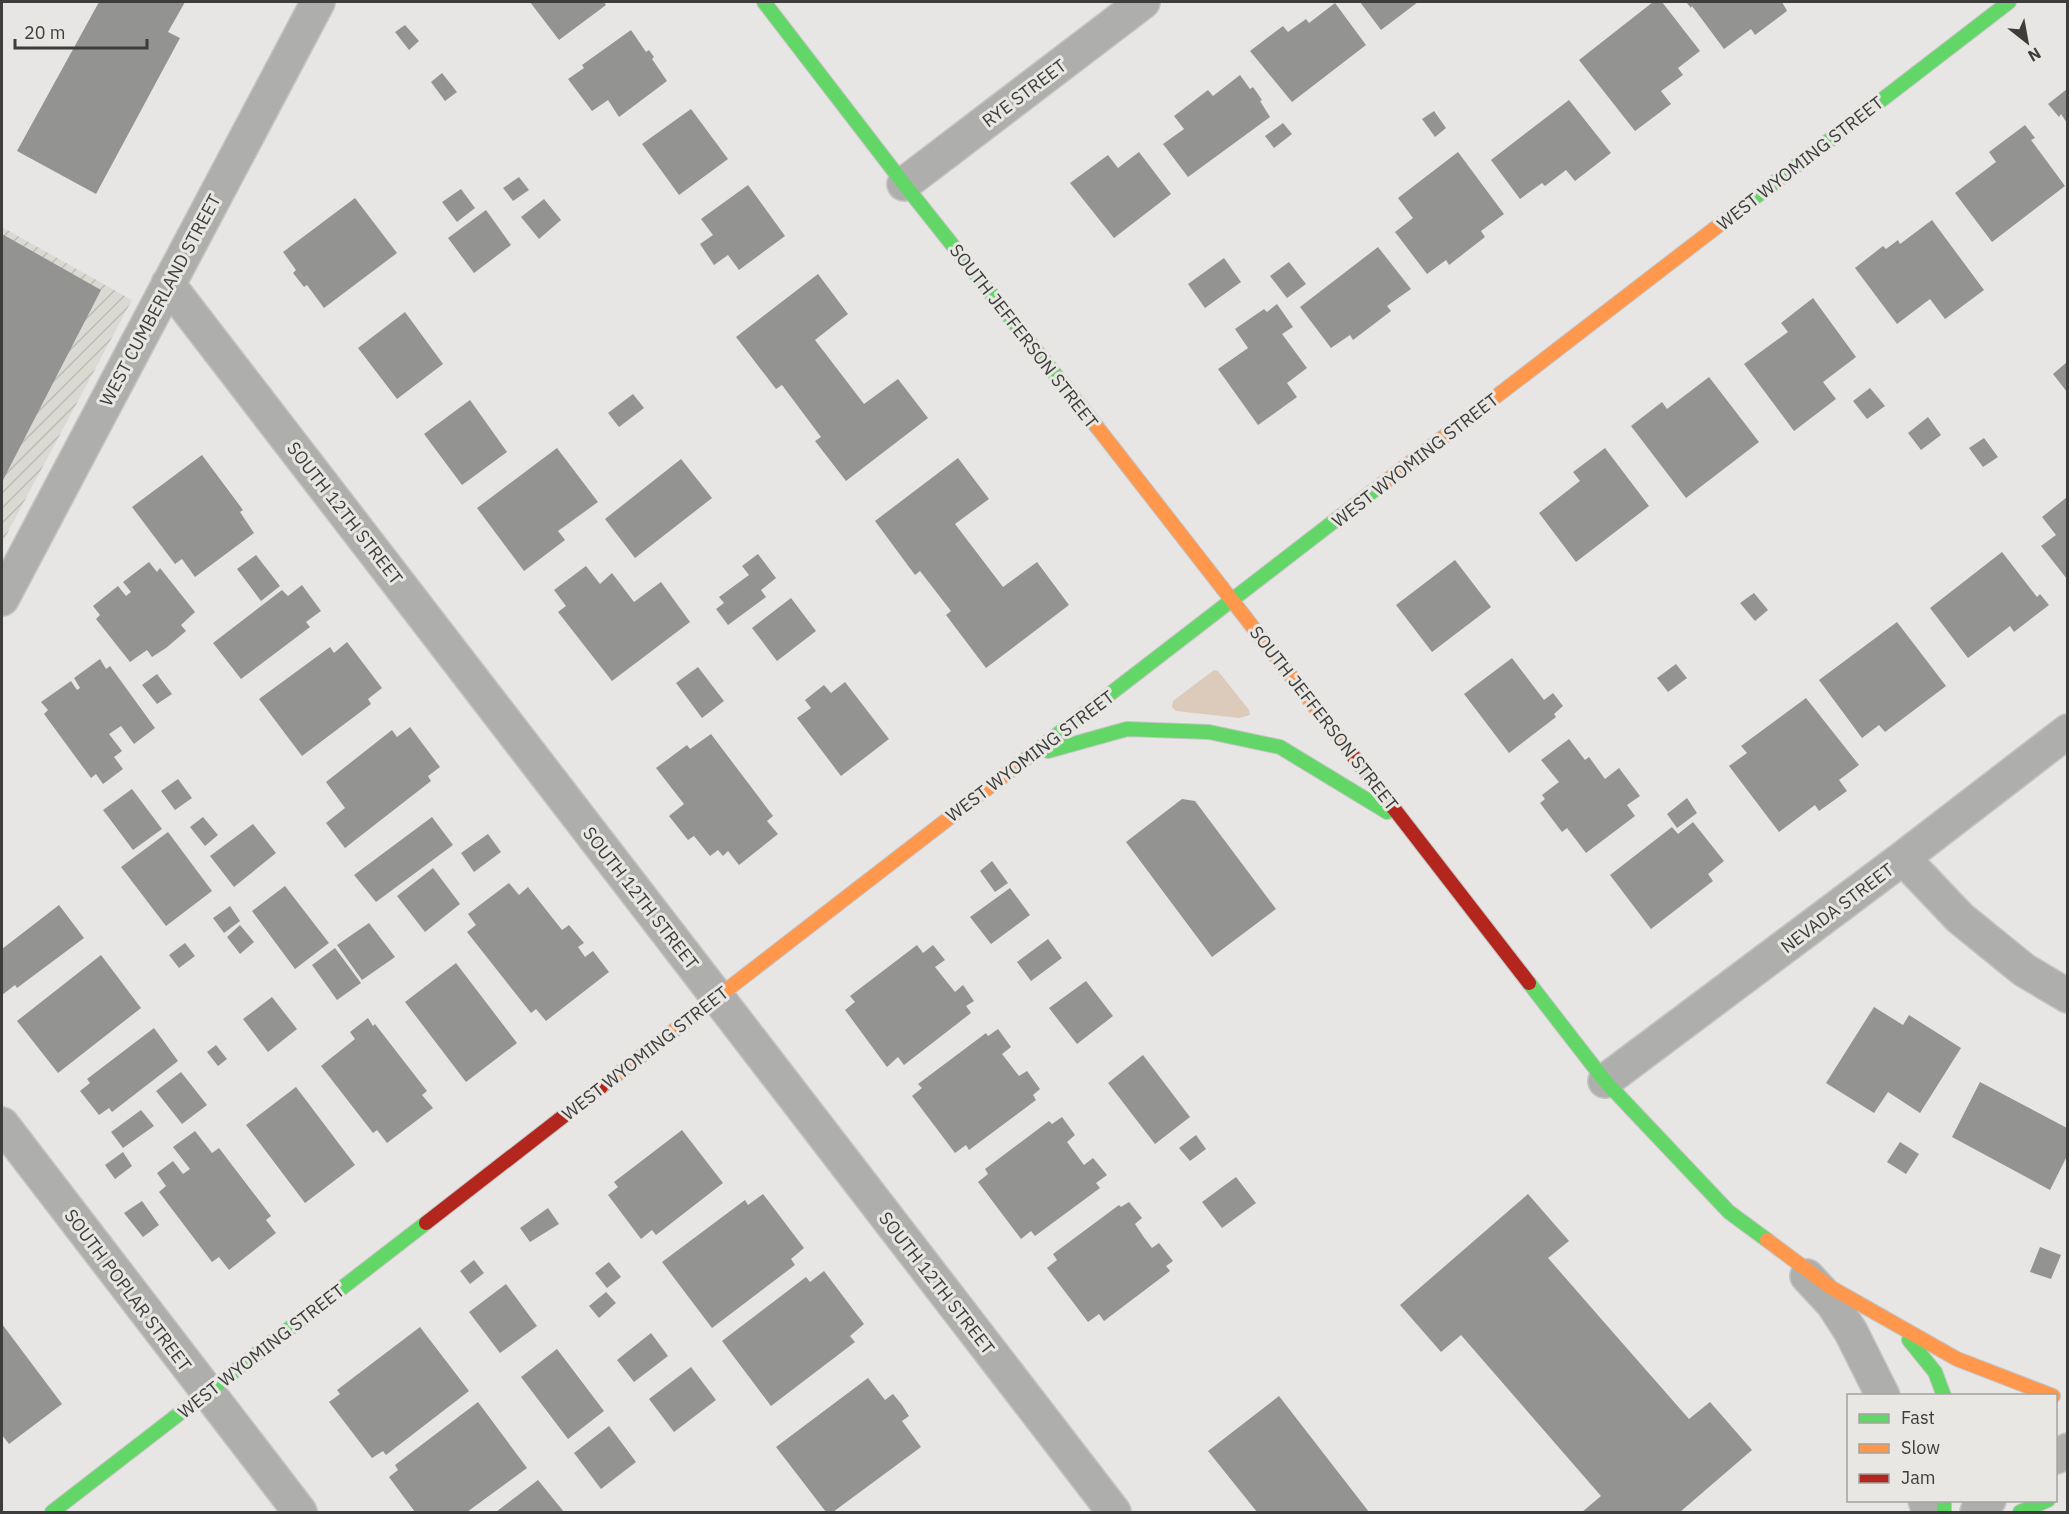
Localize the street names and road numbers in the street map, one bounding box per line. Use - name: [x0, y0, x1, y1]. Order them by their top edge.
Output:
- street label: RYE STREET: [977, 54, 1071, 132]
- street label: WEST WYOMING STREET: [1712, 91, 1888, 235]
- street label: WEST CUMBERLAND STREET: [94, 190, 226, 410]
- street label: SOUTH JEFFERSON STREET: [945, 239, 1103, 433]
- street label: WEST WYOMING STREET: [1327, 388, 1503, 532]
- street label: SOUTH 12TH STREET: [282, 437, 408, 589]
- street label: SOUTH JEFFERSON STREET: [1245, 621, 1403, 815]
- street label: WEST WYOMING STREET: [941, 685, 1119, 827]
- street label: SOUTH 12TH STREET: [578, 822, 704, 974]
- street label: NEVADA STREET: [1776, 858, 1898, 958]
- street label: WEST WYOMING STREET: [557, 981, 733, 1125]
- street label: SOUTH POPLAR STREET: [59, 1204, 197, 1376]
- street label: SOUTH 12TH STREET: [874, 1207, 1000, 1359]
- street label: WEST WYOMING STREET: [173, 1279, 349, 1423]

